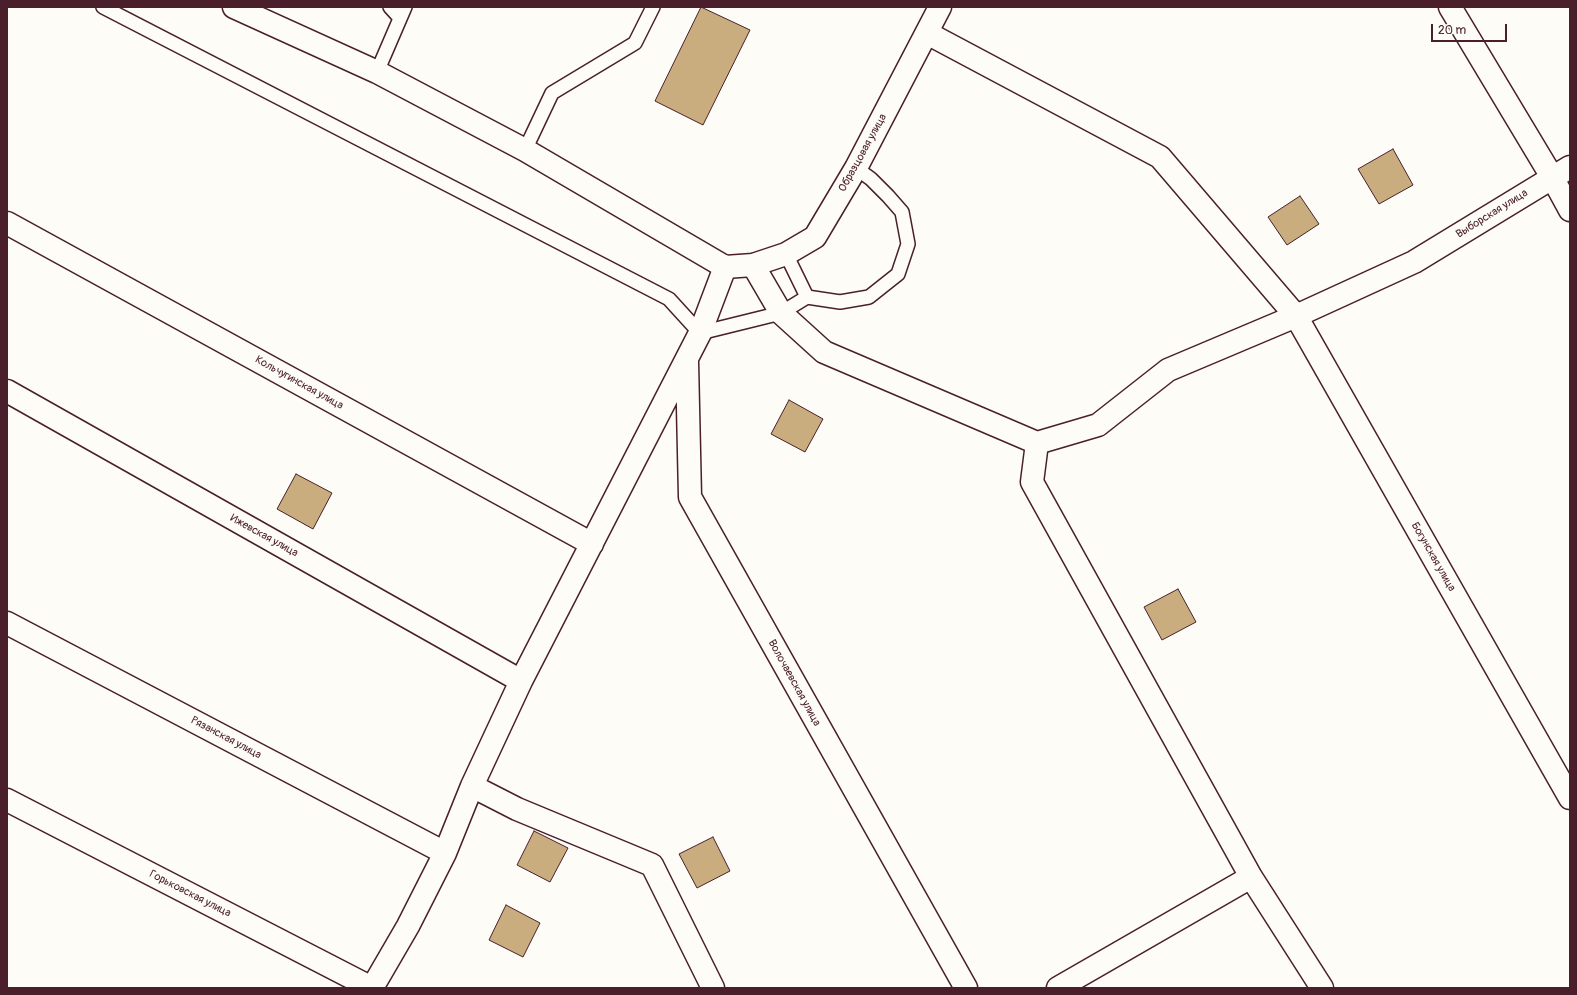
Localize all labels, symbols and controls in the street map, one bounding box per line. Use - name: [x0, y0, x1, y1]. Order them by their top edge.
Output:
- scale bar: [1433, 16, 1509, 42]
- text: 20 m: [1438, 23, 1466, 38]
- street label: Образцовая улица: [836, 112, 890, 194]
- street label: Выборская улица: [1454, 187, 1530, 241]
- street label: Кольчугинская улица: [253, 353, 345, 413]
- street label: Ижевская улица: [228, 512, 300, 560]
- street label: Богунская улица: [1408, 520, 1458, 594]
- street label: Волочаевская улица: [765, 638, 823, 728]
- street label: Рязанская улица: [189, 714, 263, 762]
- street label: Горьковская улица: [147, 868, 233, 920]

